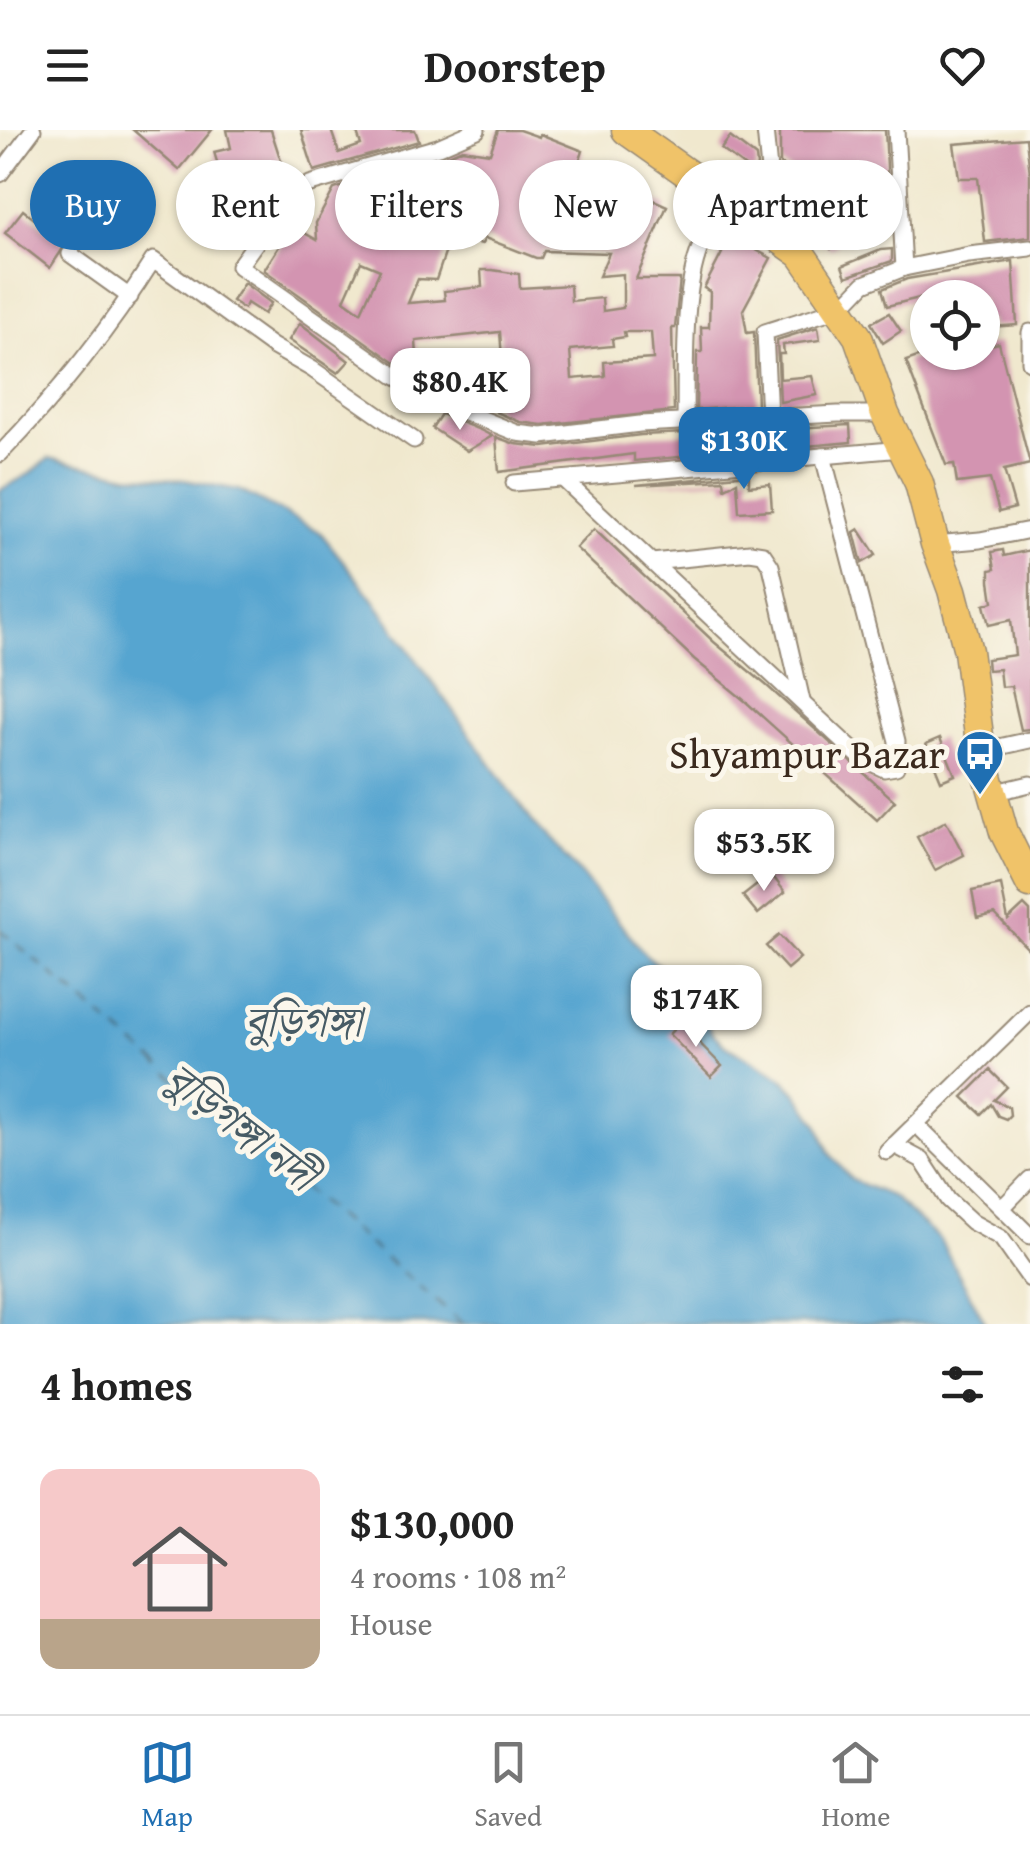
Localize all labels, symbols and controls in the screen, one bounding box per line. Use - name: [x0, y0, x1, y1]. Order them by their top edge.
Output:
- text: Doorstep: [424, 33, 606, 98]
- icon: menu: [40, 38, 95, 93]
- icon: heart: [935, 38, 990, 93]
- chip: Buy: [30, 160, 156, 250]
- chip: Rent: [176, 160, 315, 250]
- chip: Filters: [335, 160, 499, 250]
- chip: New: [519, 160, 653, 250]
- chip: Apartment: [673, 160, 903, 250]
- map controls: [910, 280, 1000, 370]
- button: locate: [910, 280, 1000, 370]
- pin: $80.4K: [379, 348, 541, 433]
- text: $80.4K: [412, 357, 508, 404]
- pin: $130K: [674, 407, 814, 492]
- text: $130K: [701, 416, 787, 463]
- place label: Shyampur Bazar: [669, 724, 945, 783]
- bus stop icon: Shyampur Bazar: [954, 728, 1006, 796]
- pin: $53.5K: [683, 809, 845, 894]
- text: $53.5K: [716, 818, 812, 865]
- pin: $174K: [626, 965, 766, 1050]
- text: $174K: [653, 974, 739, 1021]
- water label: বুড়িগঙ্গা: [245, 990, 366, 1051]
- water label: বুড়িগঙ্গা নদী: [153, 1047, 333, 1207]
- text: 4 homes: [40, 1354, 193, 1415]
- icon: filters: [935, 1357, 990, 1412]
- text: $130,000: [350, 1492, 514, 1553]
- icon: home: [120, 1509, 240, 1629]
- text: 4 rooms · 108 m²: [350, 1553, 566, 1600]
- text: House: [350, 1600, 433, 1647]
- tab: Map: [140, 1735, 195, 1836]
- tab: Saved: [474, 1735, 542, 1836]
- tab: Home: [821, 1735, 890, 1836]

